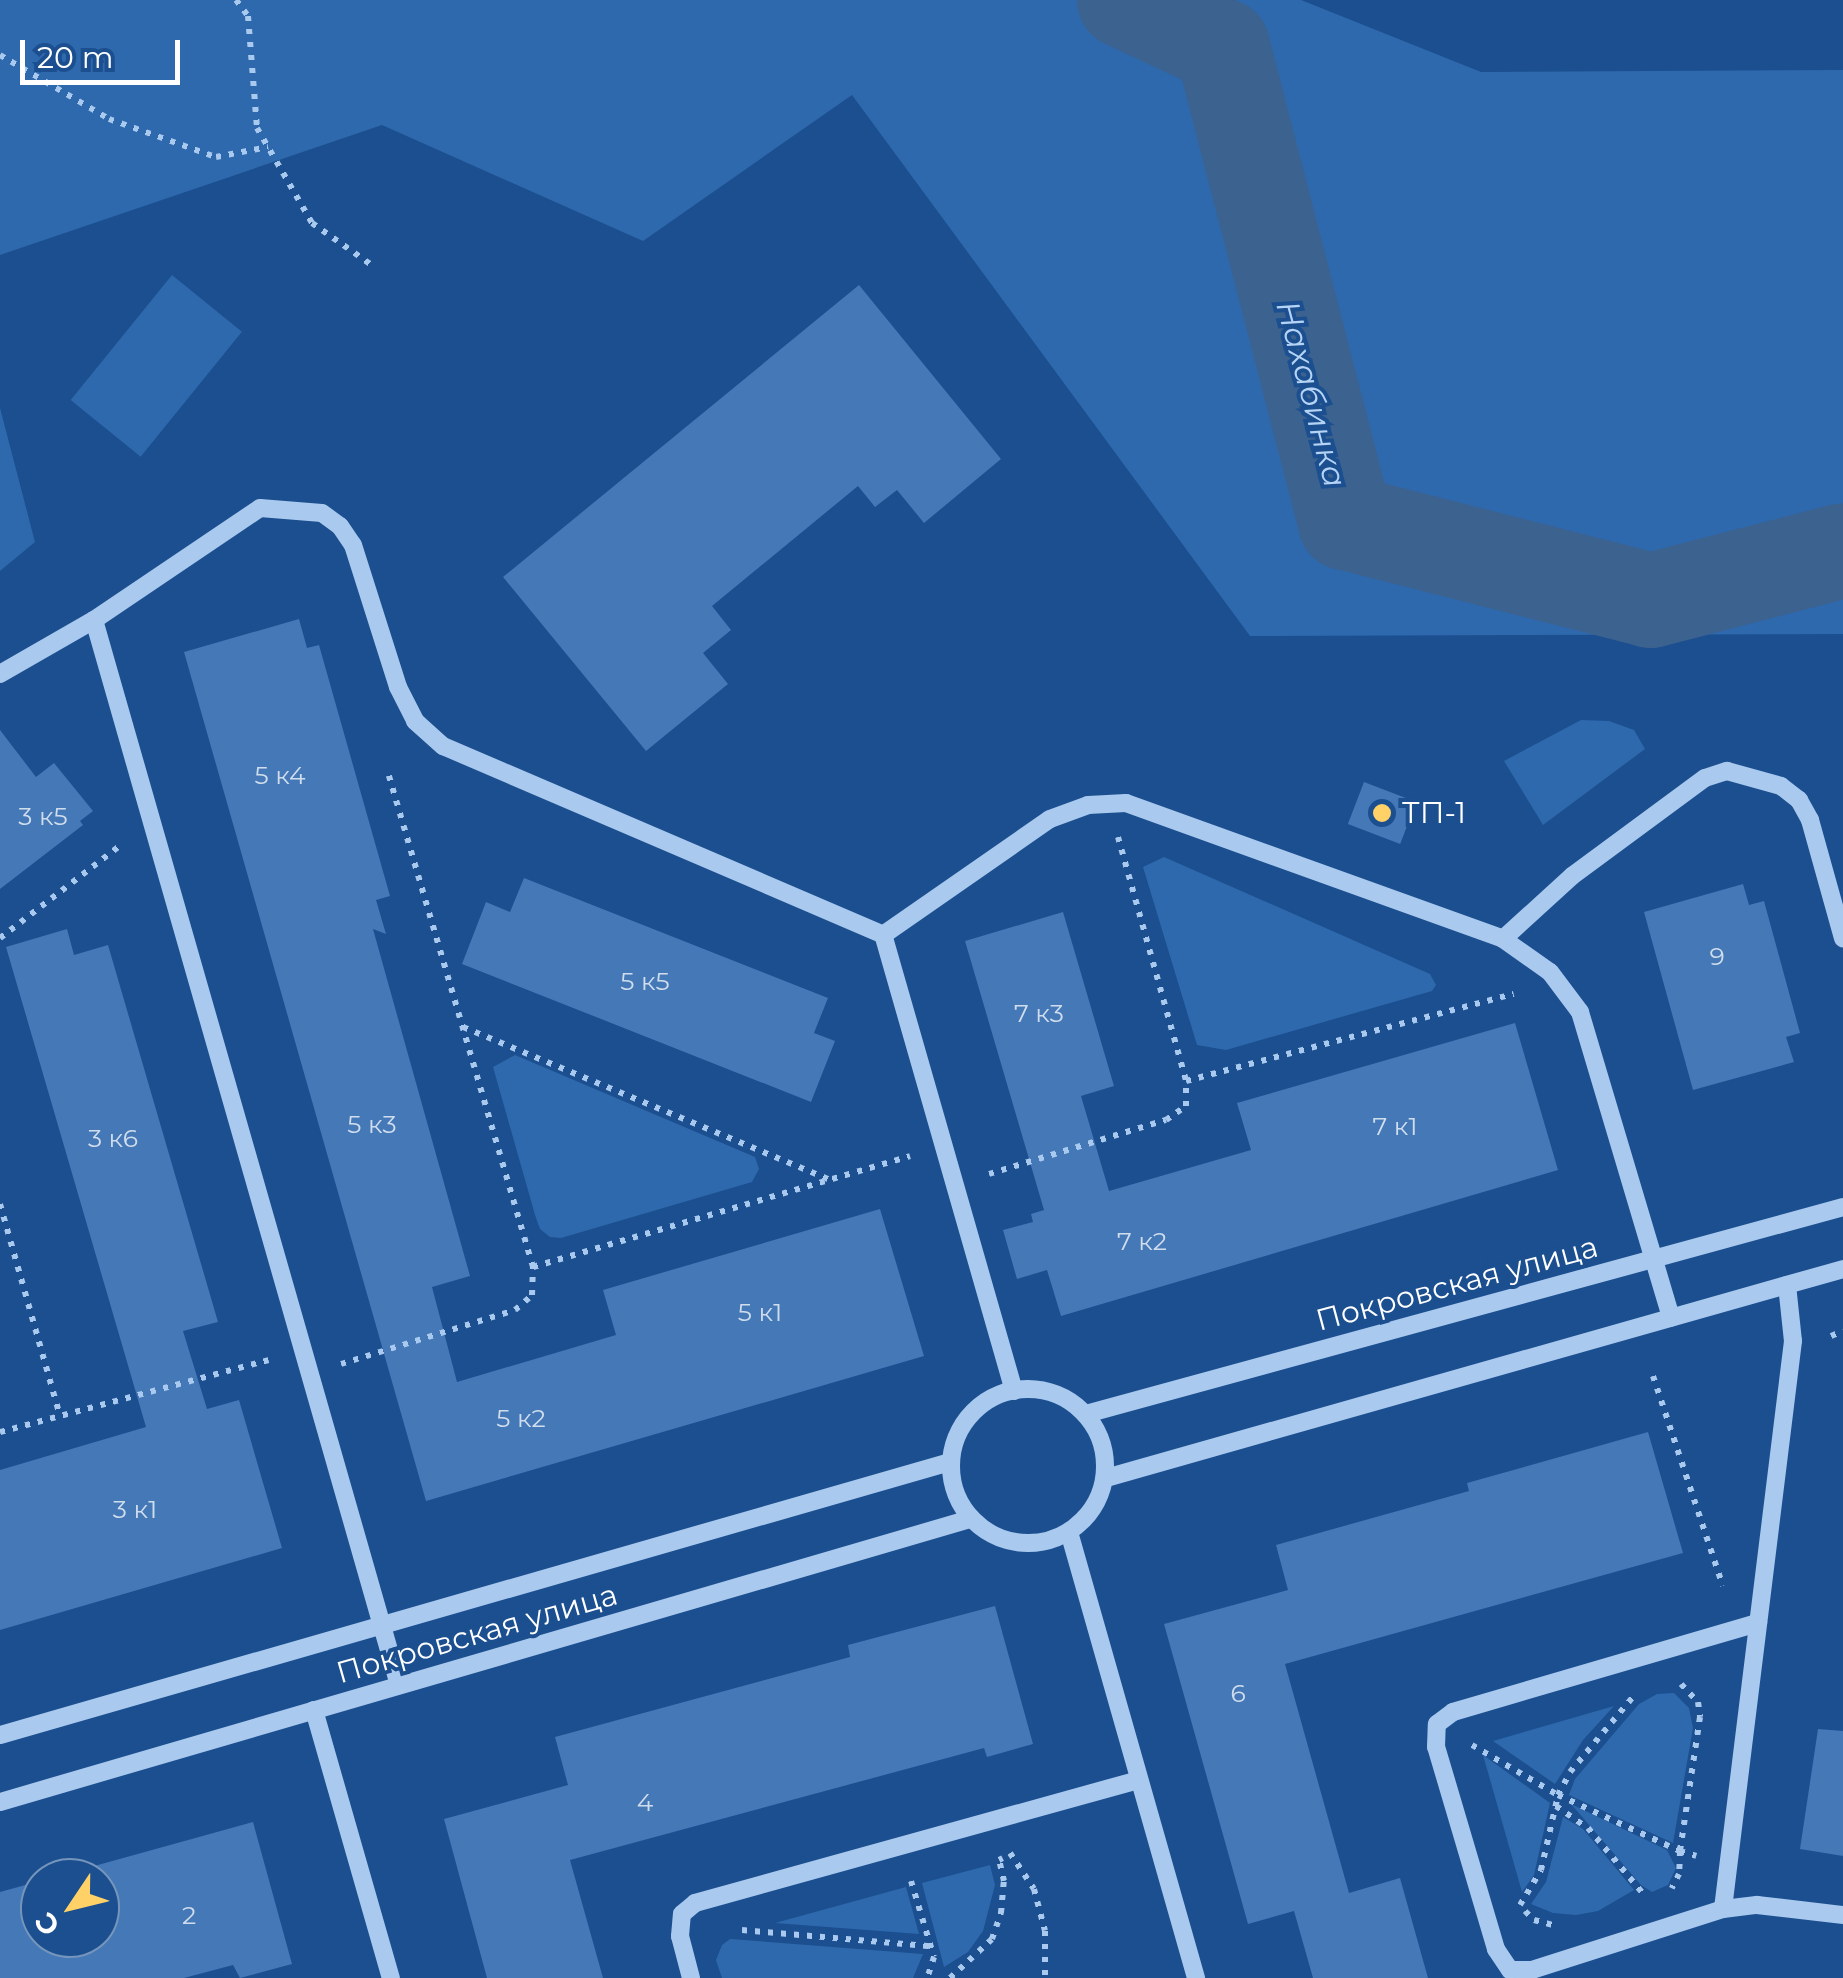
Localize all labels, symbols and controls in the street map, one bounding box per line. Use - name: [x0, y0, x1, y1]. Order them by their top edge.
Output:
- scale bar: [25, 20, 185, 82]
- text: 20 m: [37, 39, 114, 76]
- water label: Нахабинка: [1268, 297, 1354, 491]
- house number: 5 к4: [255, 760, 305, 790]
- place label: ТП-1: [1402, 795, 1466, 831]
- house number: 3 к5: [18, 801, 68, 831]
- marker: ТП-1: [1371, 802, 1393, 824]
- house number: 9: [1709, 941, 1725, 971]
- house number: 5 к5: [620, 966, 670, 996]
- house number: 7 к3: [1014, 998, 1064, 1028]
- house number: 5 к3: [347, 1109, 397, 1139]
- house number: 7 к1: [1373, 1111, 1417, 1141]
- house number: 3 к6: [88, 1123, 138, 1153]
- house number: 7 к2: [1117, 1226, 1167, 1256]
- street label: Покровская улица: [1312, 1229, 1602, 1339]
- house number: 5 к1: [738, 1297, 782, 1327]
- house number: 5 к2: [496, 1403, 546, 1433]
- house number: 3 к1: [113, 1494, 157, 1524]
- street label: Покровская улица: [332, 1577, 622, 1691]
- house number: 6: [1230, 1678, 1246, 1708]
- house number: 4: [637, 1787, 653, 1817]
- north arrow: [20, 1858, 120, 1958]
- house number: 2: [182, 1900, 196, 1930]
- text: С: [27, 1906, 67, 1942]

